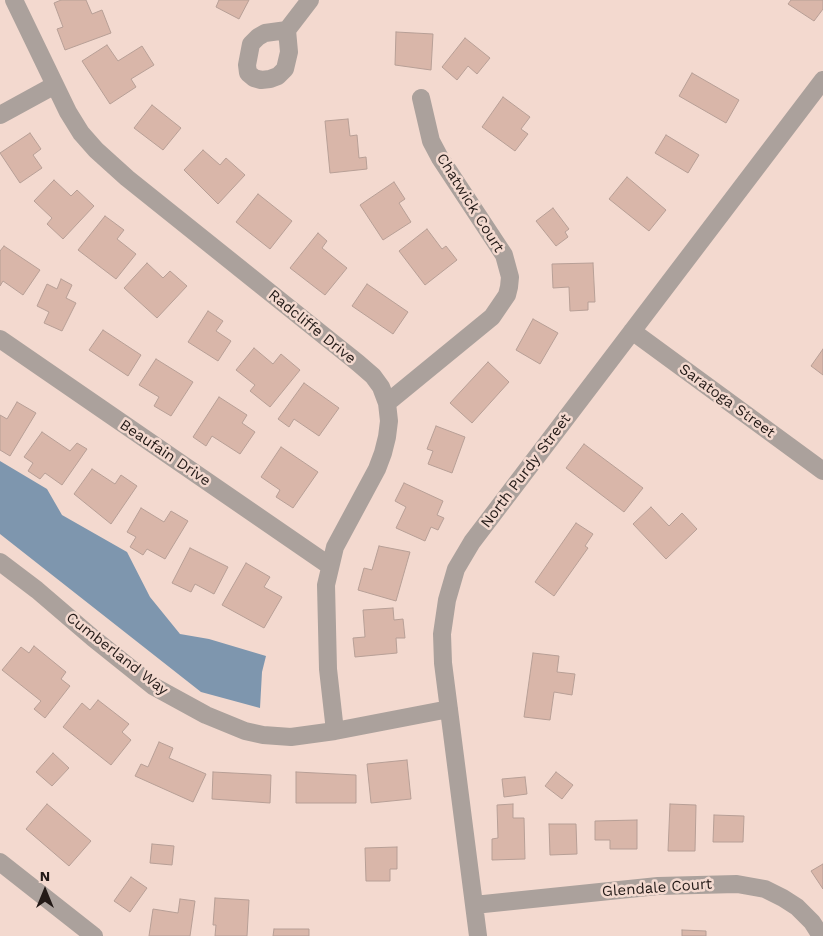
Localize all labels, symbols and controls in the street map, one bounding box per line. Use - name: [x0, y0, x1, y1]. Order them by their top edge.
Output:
- street label: Chatwick Court: [432, 150, 508, 256]
- street label: Radcliffe Drive: [265, 286, 359, 368]
- street label: Saratoga Street: [676, 360, 778, 442]
- street label: North Purdy Street: [477, 411, 575, 531]
- street label: Beaufain Drive: [116, 416, 214, 490]
- street label: Cumberland Way: [62, 609, 172, 699]
- north arrow: [20, 866, 70, 916]
- text: N: [40, 868, 50, 884]
- street label: Glendale Court: [601, 875, 713, 901]

